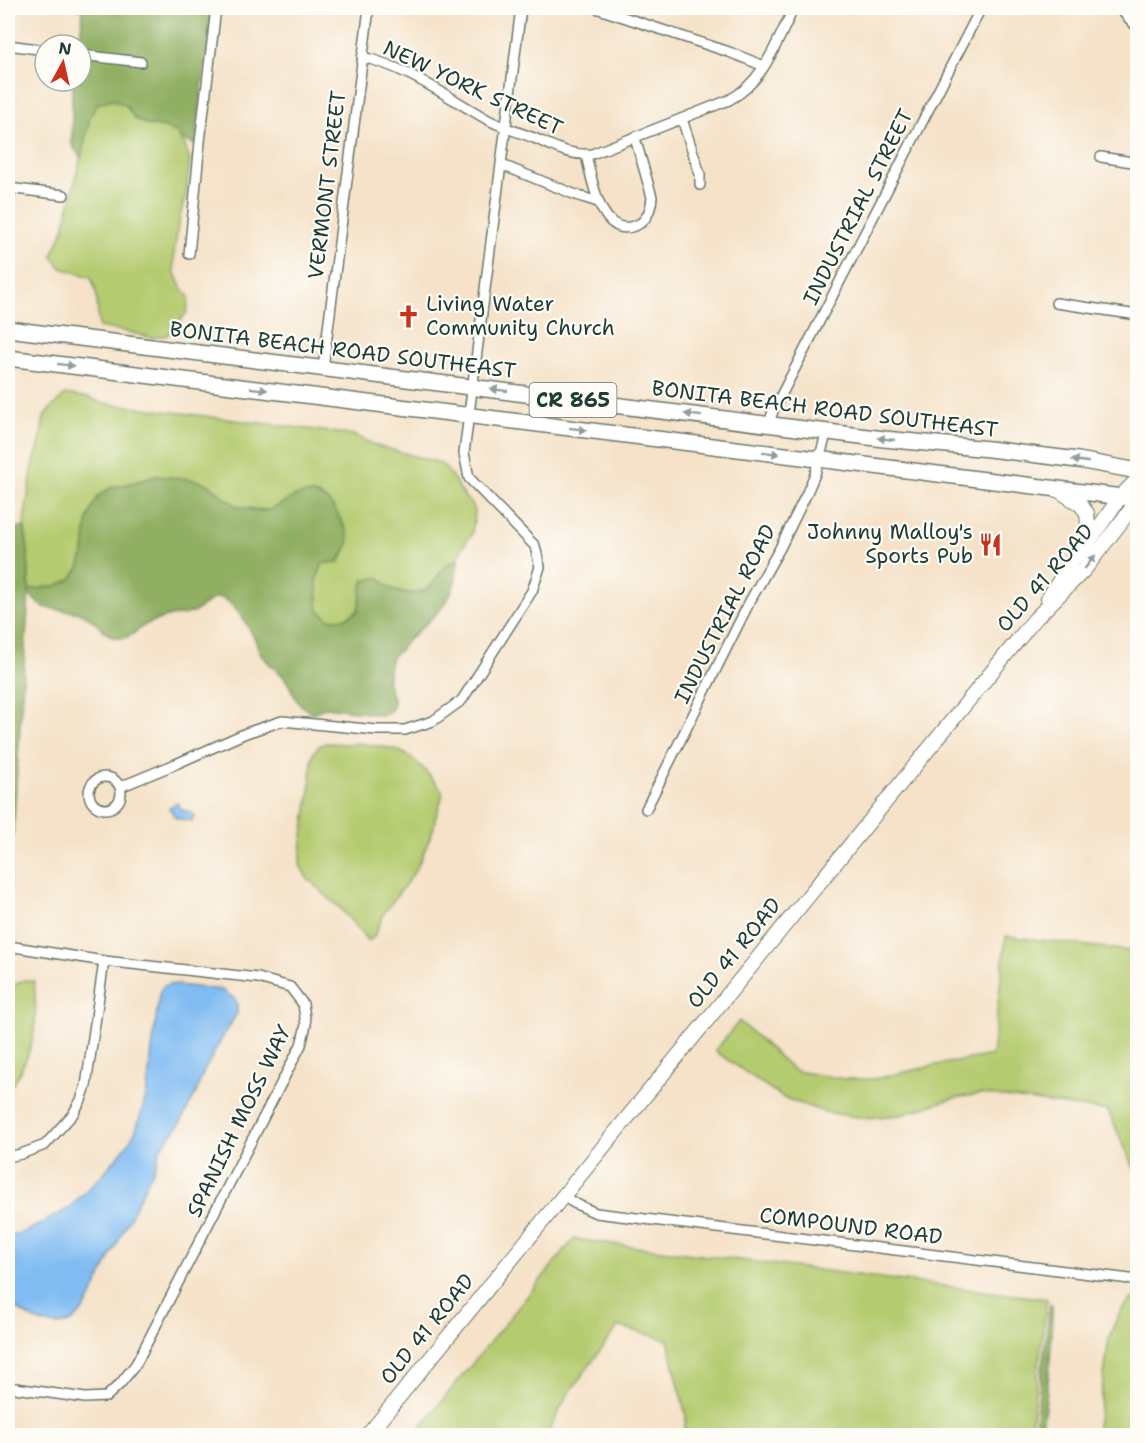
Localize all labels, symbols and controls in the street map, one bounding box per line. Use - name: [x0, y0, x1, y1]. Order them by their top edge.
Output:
- north arrow: [33, 33, 93, 93]
- street label: NEW YORK STREET: [379, 34, 568, 142]
- text: N: [57, 37, 73, 60]
- street label: VERMONT STREET: [302, 89, 352, 281]
- street label: INDUSTRIAL STREET: [796, 104, 920, 310]
- place label: Living Water Community Church: [426, 290, 615, 342]
- church icon: Living Water Community Church: [395, 303, 421, 329]
- street label: BONITA BEACH ROAD SOUTHEAST: [168, 315, 518, 385]
- one-way arrow: [56, 360, 75, 370]
- street label: BONITA BEACH ROAD SOUTHEAST: [650, 374, 1000, 444]
- road number: CR 865: [530, 383, 616, 417]
- one-way arrow: [250, 385, 269, 394]
- one-way arrow: [490, 386, 509, 395]
- one-way arrow: [683, 410, 702, 420]
- one-way arrow: [568, 425, 587, 434]
- one-way arrow: [877, 434, 896, 443]
- one-way arrow: [762, 449, 781, 458]
- one-way arrow: [1070, 456, 1089, 465]
- place label: Johnny Malloy's Sports Pub: [807, 518, 973, 570]
- street label: OLD 41 ROAD: [990, 518, 1100, 638]
- street label: INDUSTRIAL ROAD: [668, 520, 782, 708]
- restaurant icon: Johnny Malloy's Sports Pub: [978, 531, 1004, 557]
- one-way arrow: [1084, 555, 1096, 570]
- street label: OLD 41 ROAD: [681, 892, 787, 1014]
- street label: SPANISH MOSS WAY: [180, 1020, 298, 1222]
- street label: COMPOUND ROAD: [758, 1201, 944, 1251]
- street label: OLD 41 ROAD: [374, 1268, 480, 1390]

